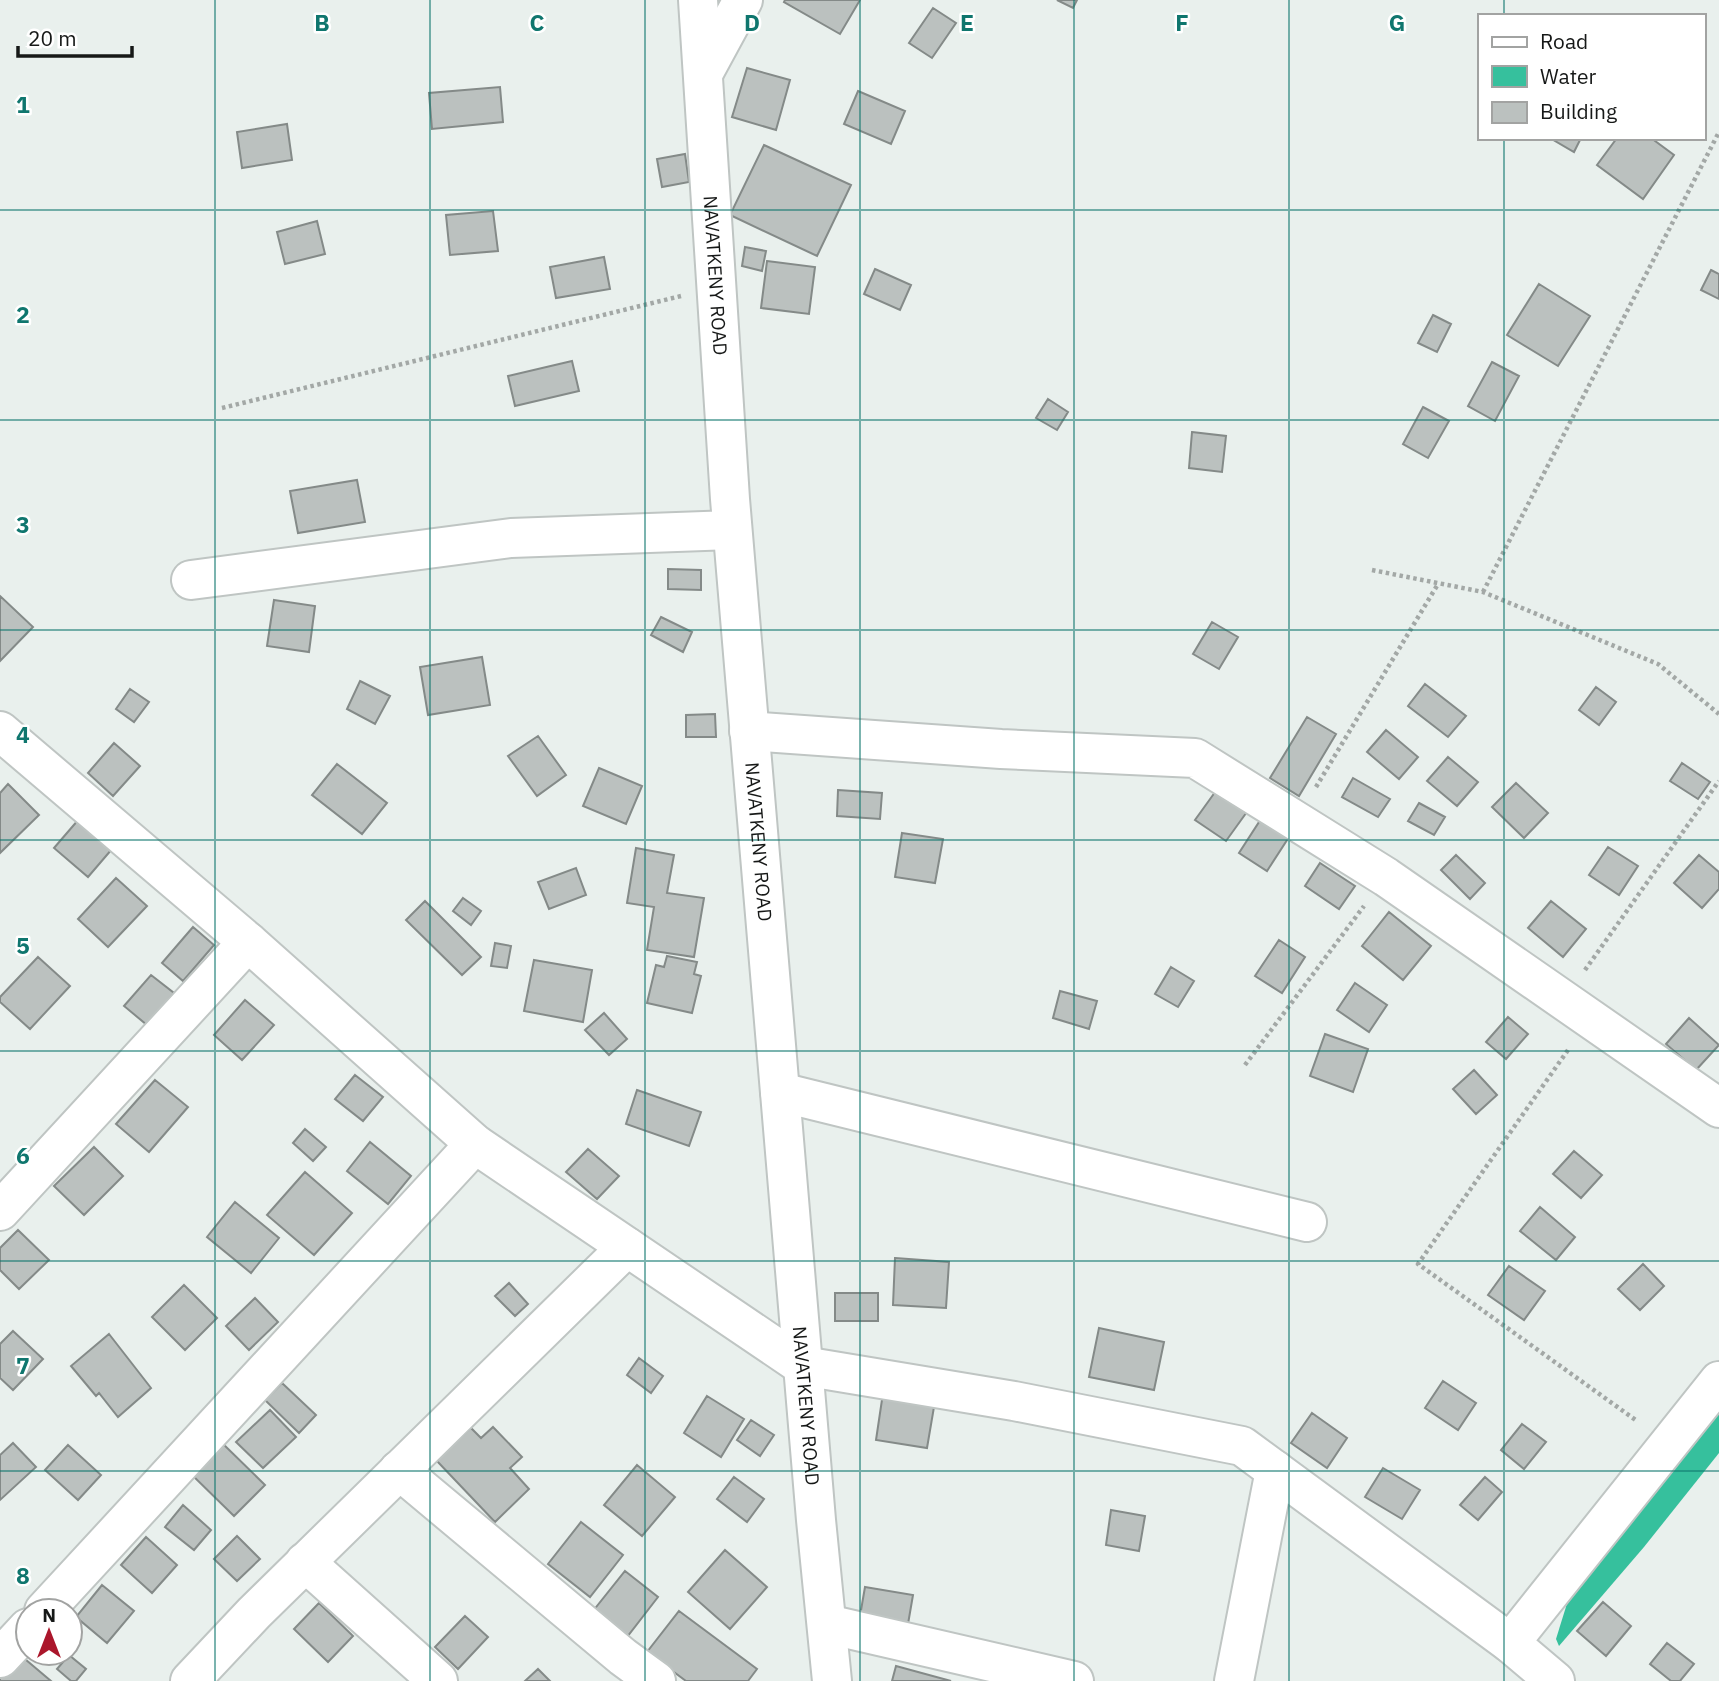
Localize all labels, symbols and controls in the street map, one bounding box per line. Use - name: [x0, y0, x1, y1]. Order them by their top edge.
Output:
- text: B: [314, 7, 330, 37]
- text: C: [530, 7, 545, 37]
- text: D: [744, 7, 760, 37]
- text: E: [960, 7, 974, 37]
- text: F: [1175, 7, 1189, 37]
- text: G: [1389, 7, 1405, 37]
- scale bar: [18, 14, 131, 58]
- legend: [1478, 14, 1705, 140]
- text: 20 m: [28, 24, 77, 52]
- text: Road: [1540, 27, 1588, 55]
- text: Water: [1540, 62, 1597, 90]
- text: 1: [16, 89, 30, 119]
- text: Building: [1540, 97, 1617, 125]
- street label: NAVATKENY ROAD: [699, 195, 733, 356]
- text: 2: [16, 299, 30, 329]
- text: 3: [16, 509, 30, 539]
- text: 4: [16, 719, 30, 749]
- street label: NAVATKENY ROAD: [740, 761, 778, 922]
- text: 5: [16, 930, 30, 960]
- text: 6: [16, 1140, 30, 1170]
- street label: NAVATKENY ROAD: [788, 1325, 825, 1486]
- text: 7: [16, 1350, 30, 1380]
- text: 8: [16, 1560, 30, 1590]
- north arrow: [14, 1597, 84, 1667]
- text: N: [42, 1603, 56, 1627]

